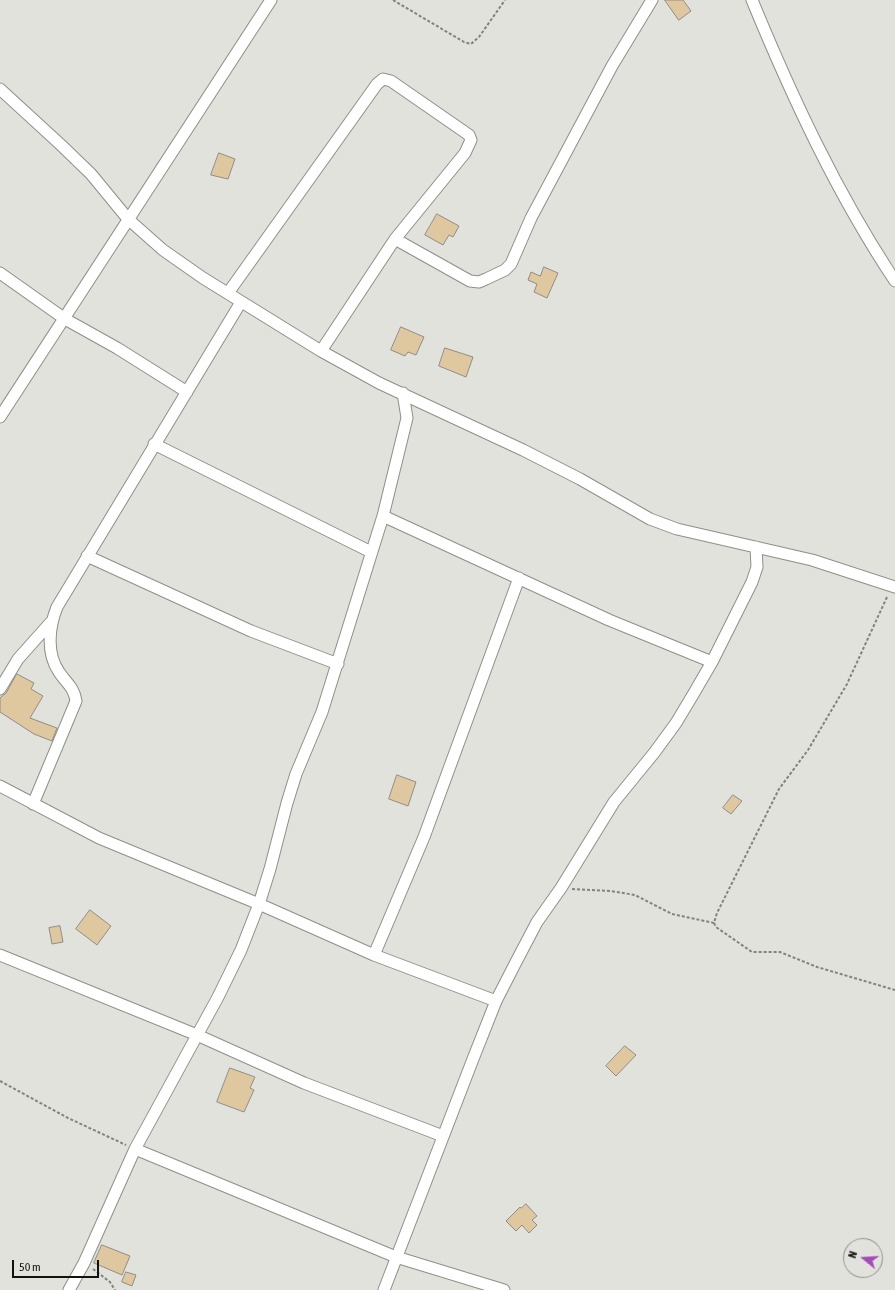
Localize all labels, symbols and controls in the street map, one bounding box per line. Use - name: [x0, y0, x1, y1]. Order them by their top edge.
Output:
- north arrow: [843, 1238, 883, 1278]
- text: N: [846, 1250, 859, 1260]
- scale bar: [14, 1252, 101, 1278]
- text: 50 m: [19, 1260, 41, 1274]

